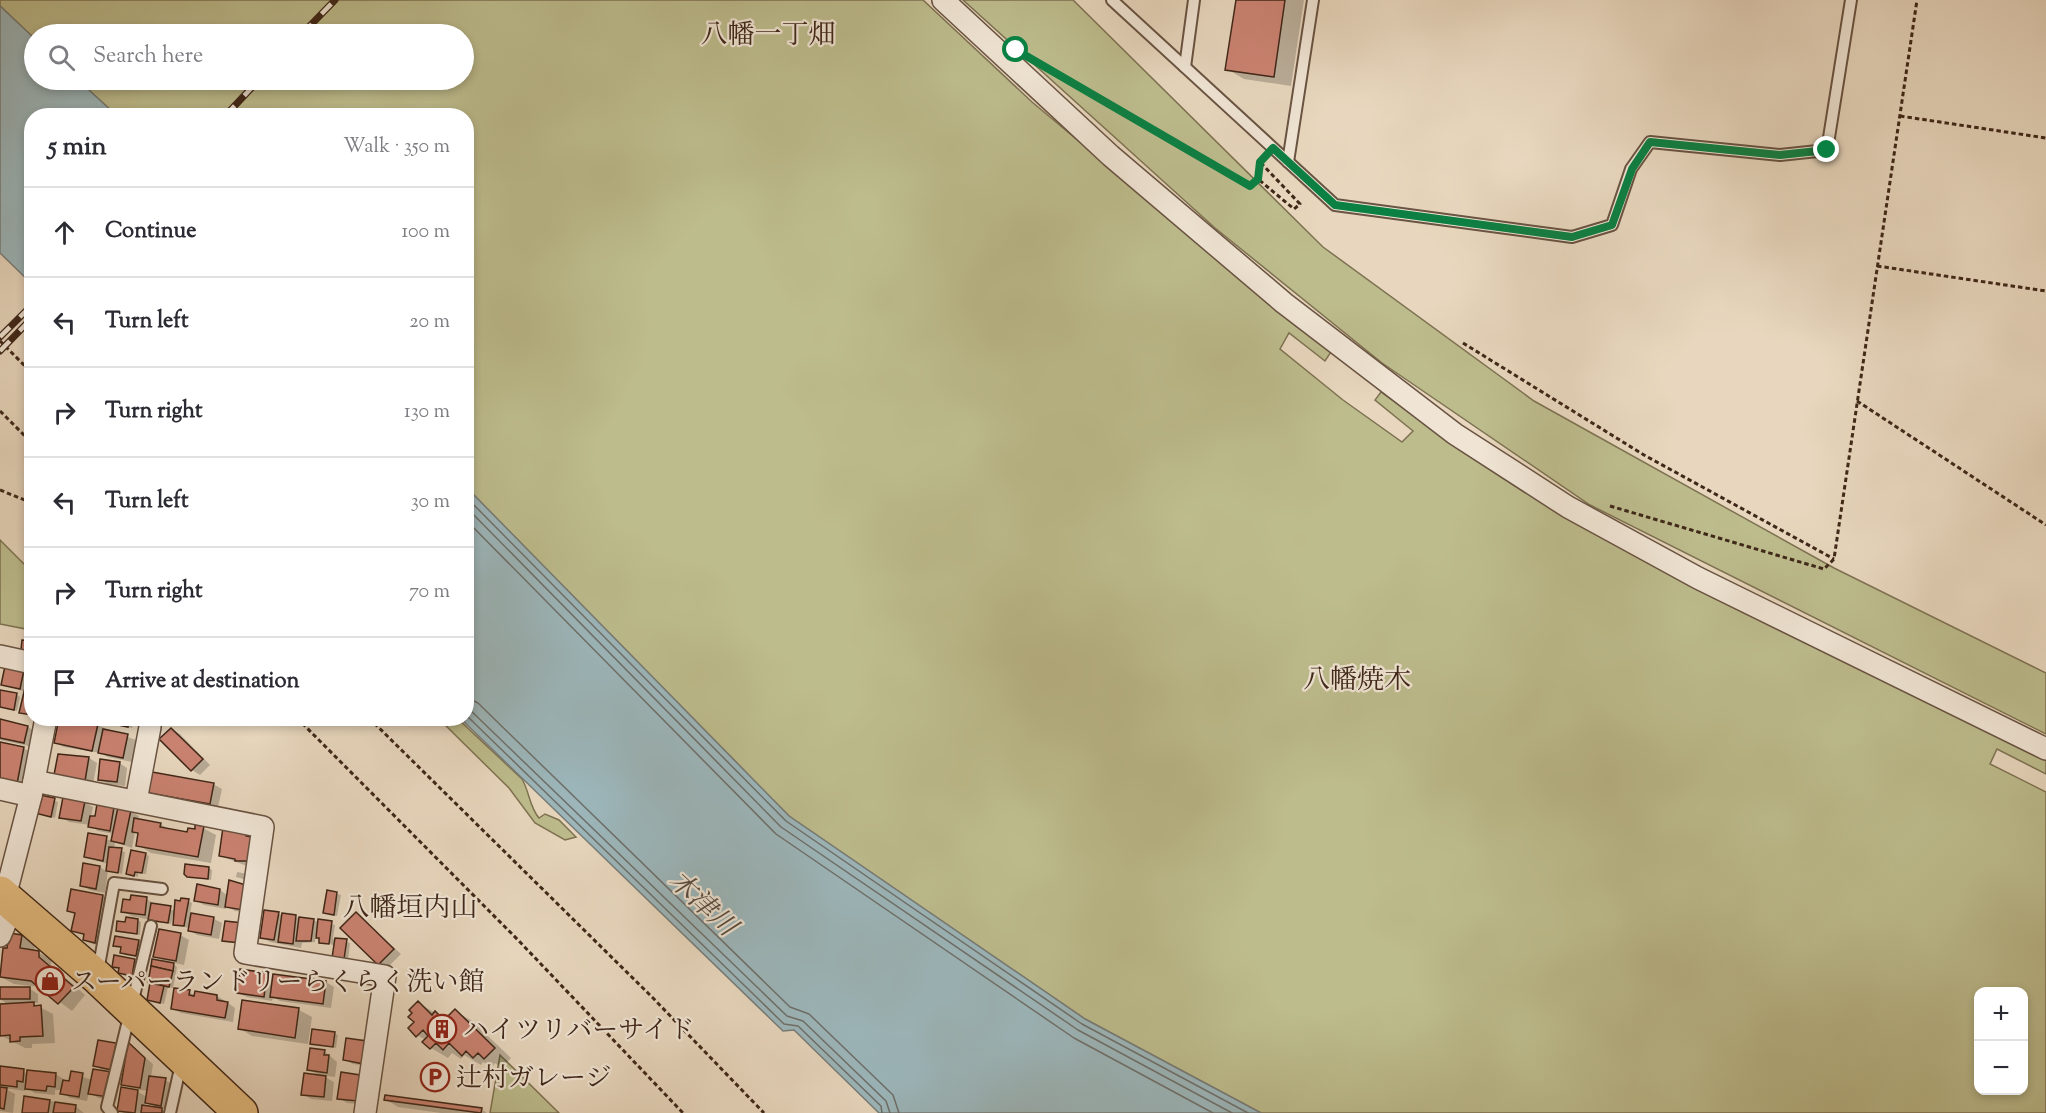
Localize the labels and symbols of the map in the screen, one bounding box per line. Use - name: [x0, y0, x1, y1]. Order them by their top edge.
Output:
- district label: 八幡一丁畑: [701, 17, 836, 56]
- route start: [1002, 36, 1028, 62]
- route end: [1813, 136, 1839, 162]
- district label: 八幡焼木: [1303, 662, 1411, 701]
- water label: 木津川: [658, 863, 746, 949]
- district label: 八幡垣内山: [343, 890, 478, 929]
- shop icon: スーパーランドリーらくらく洗い館: [34, 965, 66, 997]
- place label: スーパーランドリーらくらく洗い館: [71, 965, 484, 1002]
- building icon: ハイツリバーサイド: [426, 1013, 458, 1045]
- place label: ハイツリバーサイド: [463, 1013, 694, 1050]
- parking icon: 辻村ガレージ: [419, 1061, 451, 1093]
- place label: 辻村ガレージ: [456, 1061, 611, 1098]

